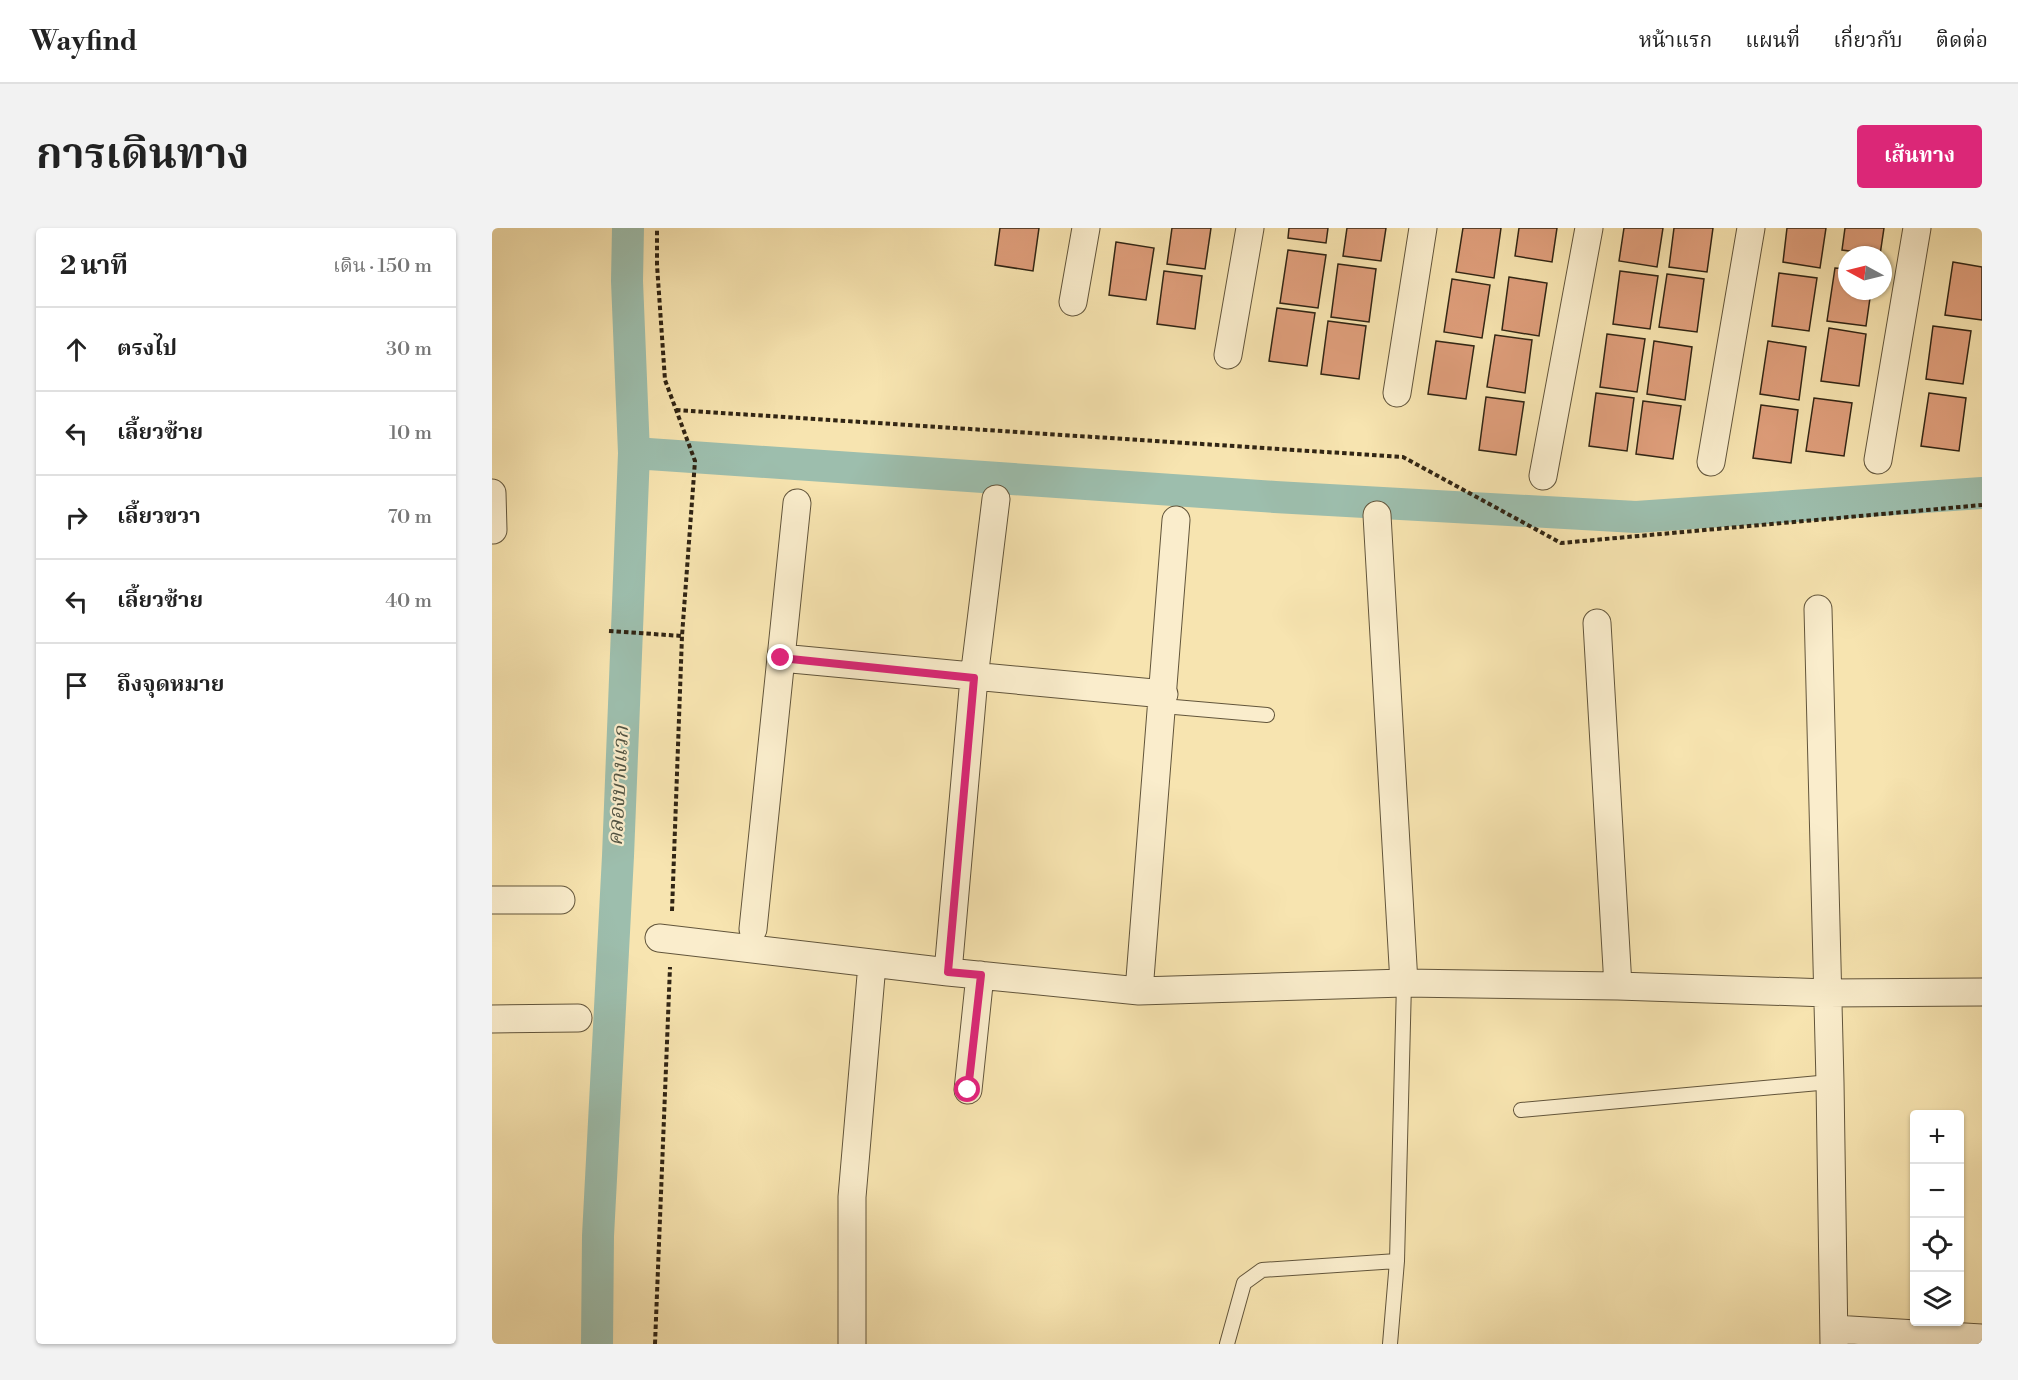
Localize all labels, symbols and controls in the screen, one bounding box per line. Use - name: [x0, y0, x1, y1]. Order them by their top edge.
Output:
- text: Wayfind: [30, 24, 138, 59]
- text: หน้าแรก: [1639, 28, 1712, 54]
- text: แผนที่: [1745, 28, 1800, 54]
- text: เกี่ยวกับ: [1833, 28, 1903, 54]
- text: ติดต่อ: [1936, 28, 1988, 54]
- button: เส้นทาง: [1857, 125, 1982, 188]
- text: การเดินทาง: [36, 129, 249, 182]
- north arrow: [1838, 246, 1892, 300]
- text: 2 นาที: [60, 250, 128, 282]
- text: เดิน · 150 m: [333, 254, 432, 279]
- icon: ahead: [60, 333, 93, 366]
- text: ตรงไป: [117, 335, 177, 362]
- text: 30 m: [386, 337, 432, 362]
- icon: left: [60, 417, 93, 450]
- text: เลี้ยวซ้าย: [117, 419, 203, 446]
- text: 10 m: [389, 421, 432, 446]
- icon: right: [60, 501, 93, 534]
- text: เลี้ยวขวา: [117, 503, 201, 530]
- text: 70 m: [388, 505, 432, 530]
- icon: left: [60, 585, 93, 618]
- text: เลี้ยวซ้าย: [117, 587, 203, 614]
- text: 40 m: [385, 589, 432, 614]
- route end: [767, 644, 793, 670]
- icon: arrive: [60, 669, 93, 702]
- text: ถึงจุดหมาย: [117, 671, 224, 698]
- water label: คลองบางแวก: [603, 724, 635, 847]
- route start: [954, 1076, 980, 1102]
- map controls: [1910, 1110, 1964, 1326]
- button: +: [1910, 1110, 1964, 1164]
- button: −: [1910, 1164, 1964, 1218]
- button: locate: [1910, 1218, 1964, 1272]
- button: layers: [1910, 1272, 1964, 1326]

